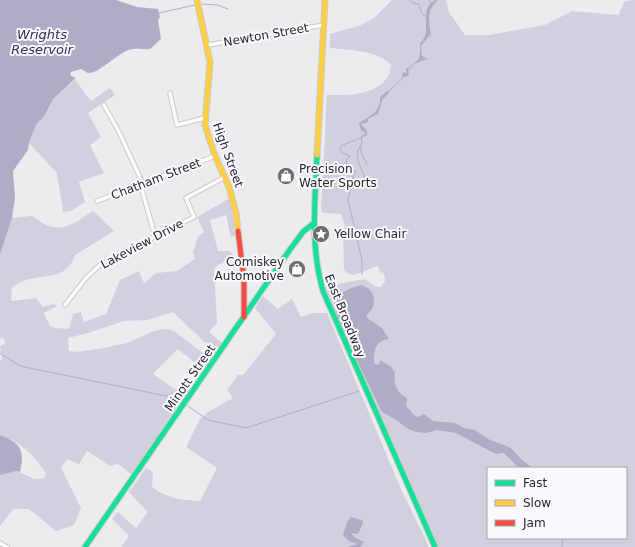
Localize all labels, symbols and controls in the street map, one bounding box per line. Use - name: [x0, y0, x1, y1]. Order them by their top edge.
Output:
- street label: Newton Street: [222, 21, 310, 49]
- water label: Wrights Reservoir: [11, 27, 75, 57]
- street label: High Street: [210, 121, 246, 190]
- street label: Chatham Street: [109, 155, 203, 203]
- place label: Precision Water Sports: [299, 162, 377, 190]
- shop icon: Precision Water Sports: [276, 166, 296, 186]
- street label: Lakeview Drive: [98, 216, 186, 272]
- place icon: Yellow Chair: [311, 224, 331, 244]
- place label: Yellow Chair: [333, 227, 406, 241]
- place label: Comiskey Automotive: [215, 255, 284, 283]
- shop icon: Comiskey Automotive: [287, 259, 307, 279]
- street label: East Broadway: [322, 272, 368, 360]
- street label: Minott Street: [162, 342, 218, 414]
- legend: [487, 467, 627, 539]
- text: Fast: [523, 476, 547, 490]
- text: Slow: [523, 496, 551, 510]
- text: Jam: [522, 516, 546, 530]

